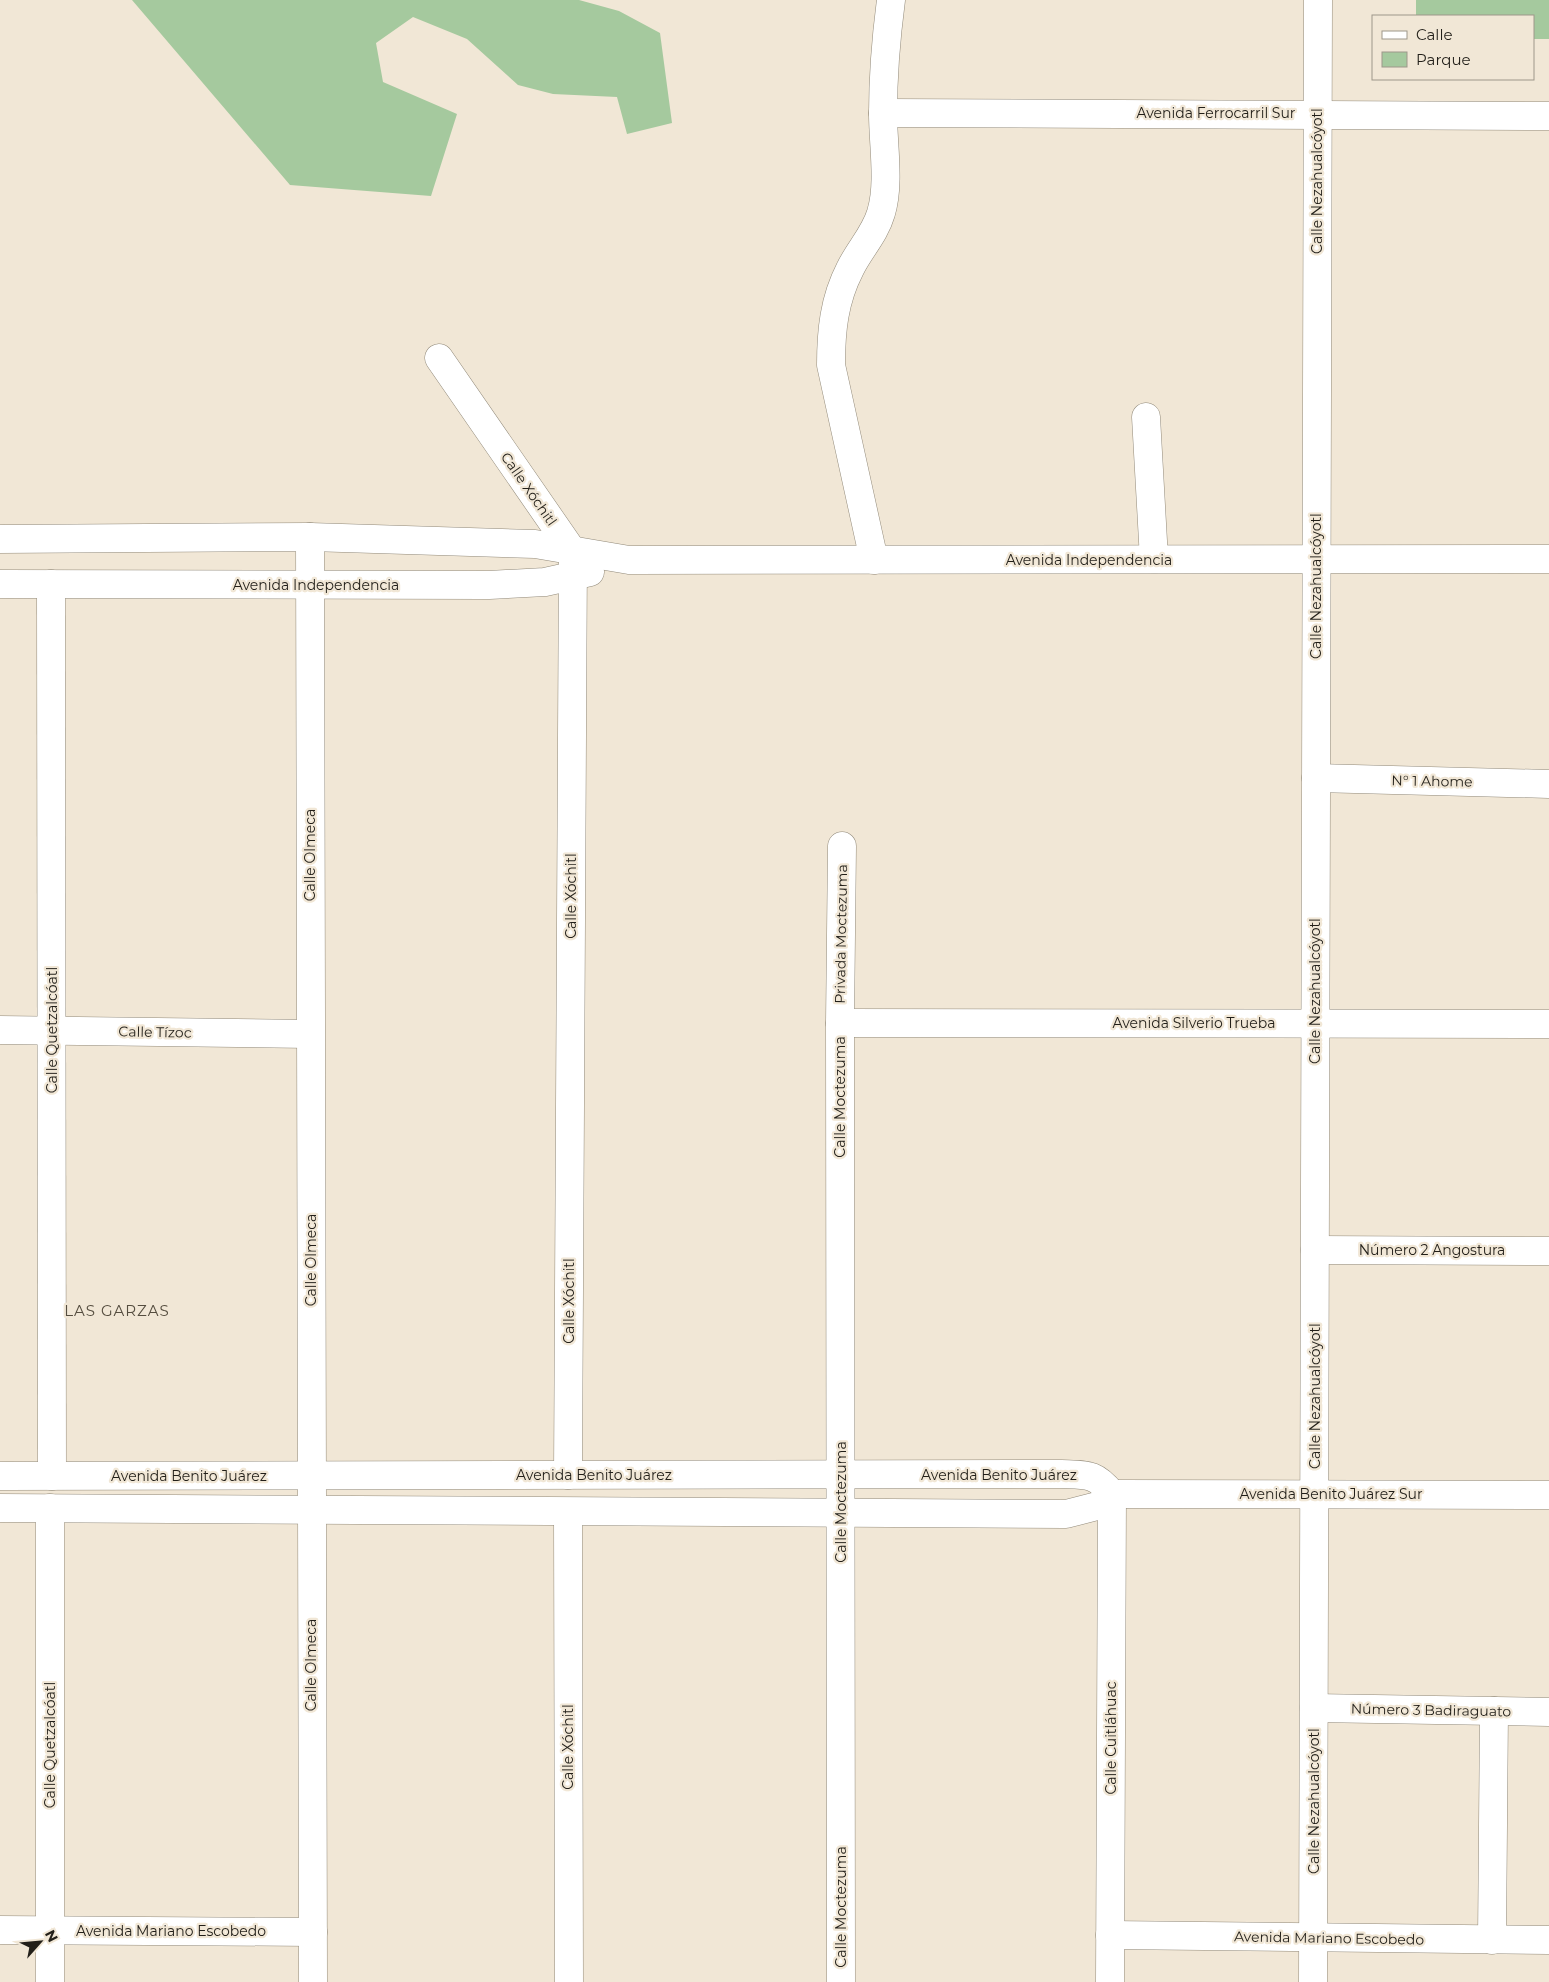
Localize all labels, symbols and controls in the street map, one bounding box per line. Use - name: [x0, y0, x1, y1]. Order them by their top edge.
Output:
- legend: [1372, 15, 1534, 80]
- text: Calle: [1416, 25, 1453, 44]
- text: Parque: [1416, 50, 1471, 69]
- street label: Avenida Ferrocarril Sur: [1137, 104, 1296, 122]
- street label: Calle Nezahualcóyotl: [1308, 108, 1326, 254]
- street label: Calle Xóchitl: [497, 449, 561, 529]
- street label: Calle Nezahualcóyotl: [1307, 513, 1325, 659]
- street label: Avenida Independencia: [1006, 551, 1172, 569]
- street label: Avenida Independencia: [233, 576, 399, 594]
- street label: N° 1 Ahome: [1391, 771, 1473, 791]
- street label: Calle Olmeca: [301, 809, 319, 901]
- street label: Calle Xóchitl: [562, 853, 580, 939]
- street label: Privada Moctezuma: [831, 864, 851, 1004]
- street label: Calle Nezahualcóyotl: [1306, 918, 1324, 1064]
- street label: Calle Quetzalcóatl: [43, 967, 61, 1093]
- street label: Avenida Silverio Trueba: [1113, 1014, 1275, 1032]
- street label: Calle Tízoc: [118, 1022, 192, 1042]
- street label: Calle Moctezuma: [831, 1036, 849, 1158]
- street label: Calle Olmeca: [302, 1214, 320, 1306]
- street label: Número 2 Angostura: [1359, 1241, 1505, 1259]
- street label: Calle Xóchitl: [560, 1258, 578, 1344]
- district label: LAS GARZAS: [64, 1301, 170, 1320]
- street label: Calle Nezahualcóyotl: [1306, 1323, 1324, 1469]
- street label: Calle Moctezuma: [832, 1441, 850, 1563]
- street label: Avenida Benito Juárez: [516, 1466, 672, 1484]
- street label: Avenida Benito Juárez: [921, 1466, 1077, 1484]
- street label: Avenida Benito Juárez: [111, 1467, 267, 1485]
- street label: Avenida Benito Juárez Sur: [1239, 1485, 1423, 1503]
- street label: Calle Olmeca: [302, 1619, 320, 1711]
- street label: Calle Cuitláhuac: [1102, 1681, 1120, 1795]
- street label: Calle Quetzalcóatl: [41, 1682, 59, 1808]
- street label: Número 3 Badiraguato: [1351, 1700, 1512, 1720]
- street label: Calle Xóchitl: [559, 1704, 577, 1790]
- street label: Calle Nezahualcóyotl: [1305, 1728, 1323, 1874]
- street label: Calle Moctezuma: [832, 1846, 850, 1968]
- north arrow: [15, 1917, 65, 1967]
- street label: Avenida Mariano Escobedo: [76, 1922, 266, 1940]
- text: N: [41, 1927, 62, 1945]
- street label: Avenida Mariano Escobedo: [1234, 1927, 1424, 1949]

